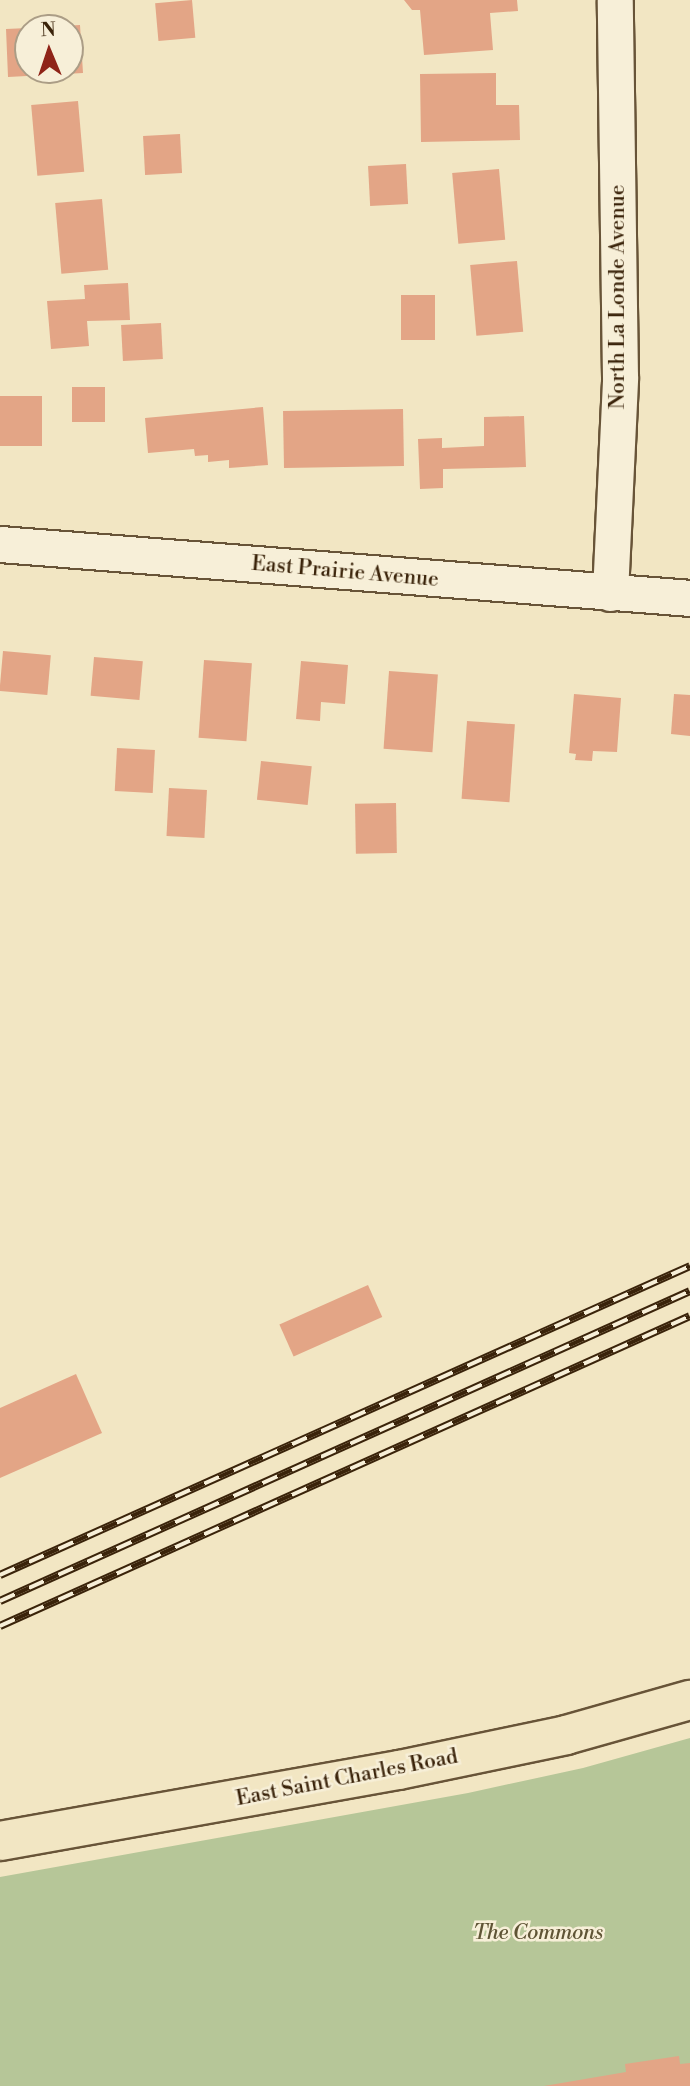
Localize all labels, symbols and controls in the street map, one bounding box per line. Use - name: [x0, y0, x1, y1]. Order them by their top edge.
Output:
- north arrow: [14, 14, 84, 84]
- text: N: [40, 18, 56, 42]
- street label: North La Londe Avenue: [605, 185, 631, 409]
- street label: East Prairie Avenue: [250, 551, 440, 593]
- street label: East Saint Charles Road: [234, 1744, 460, 1812]
- park label: The Commons: [473, 1920, 603, 1946]

